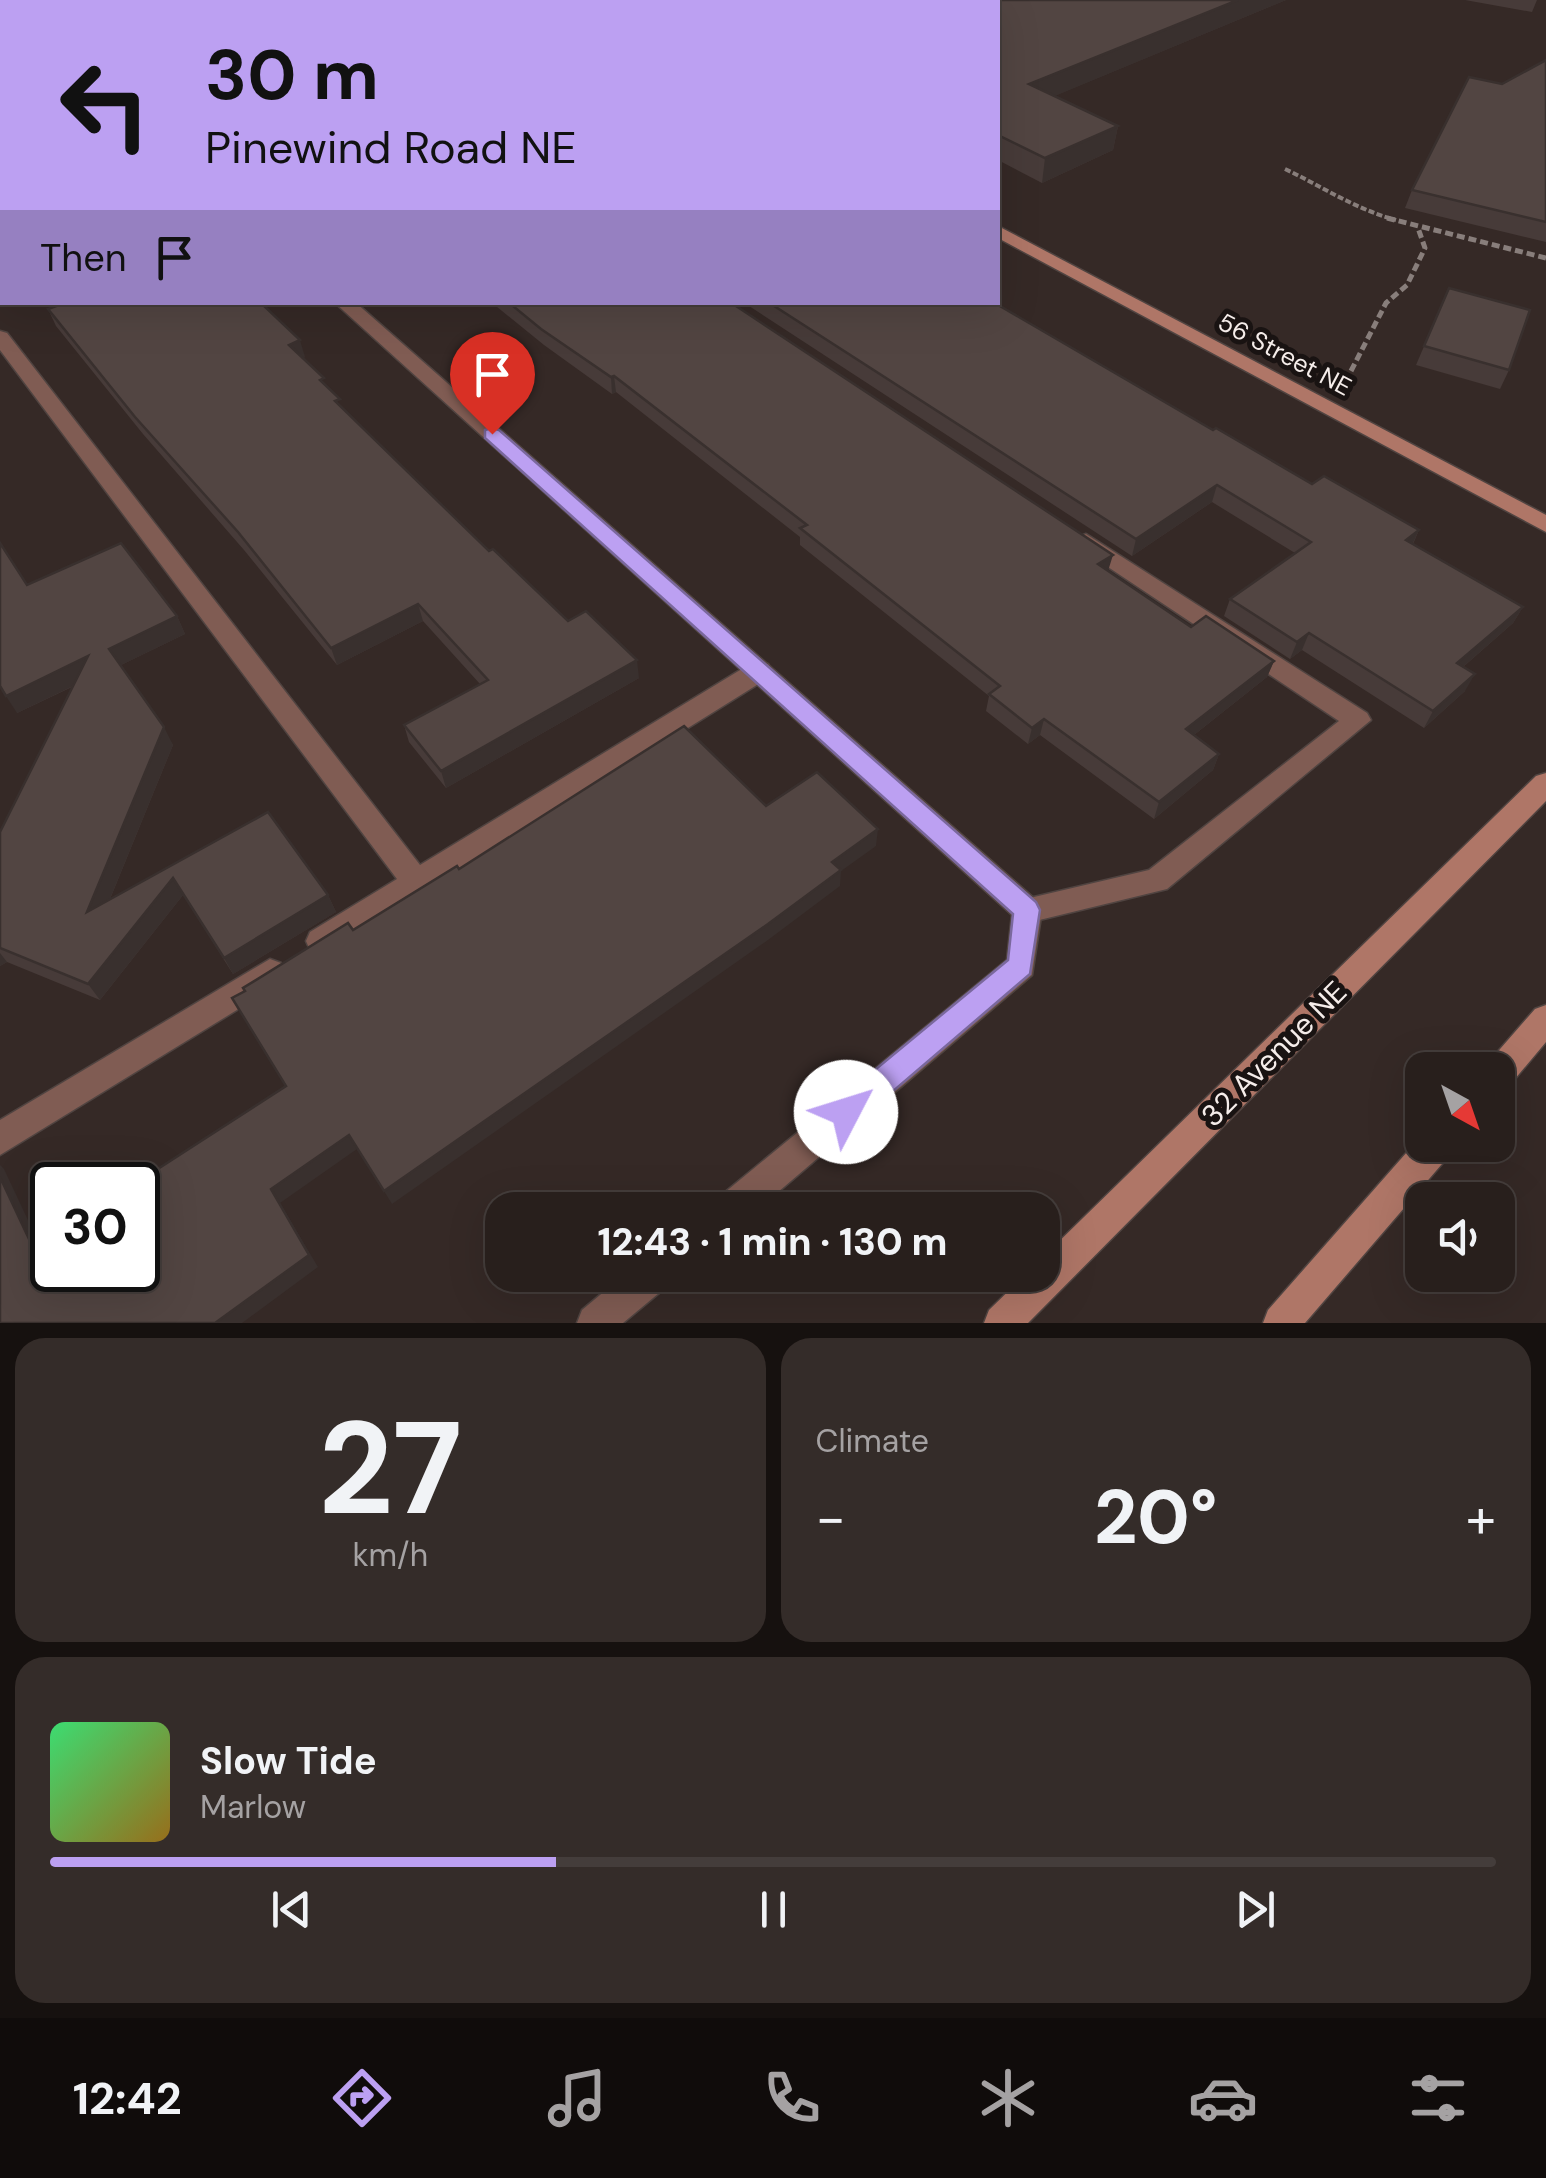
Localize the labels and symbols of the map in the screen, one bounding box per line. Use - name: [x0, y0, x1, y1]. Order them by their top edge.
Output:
- street label: 56 Street NE: [1212, 305, 1357, 403]
- pin: [450, 332, 535, 435]
- street label: 32 Avenue NE: [1192, 972, 1355, 1135]
- north arrow: [1405, 1052, 1515, 1162]
- position arrow: [794, 1060, 898, 1164]
- speed limit sign: 30: [30, 1162, 160, 1292]

